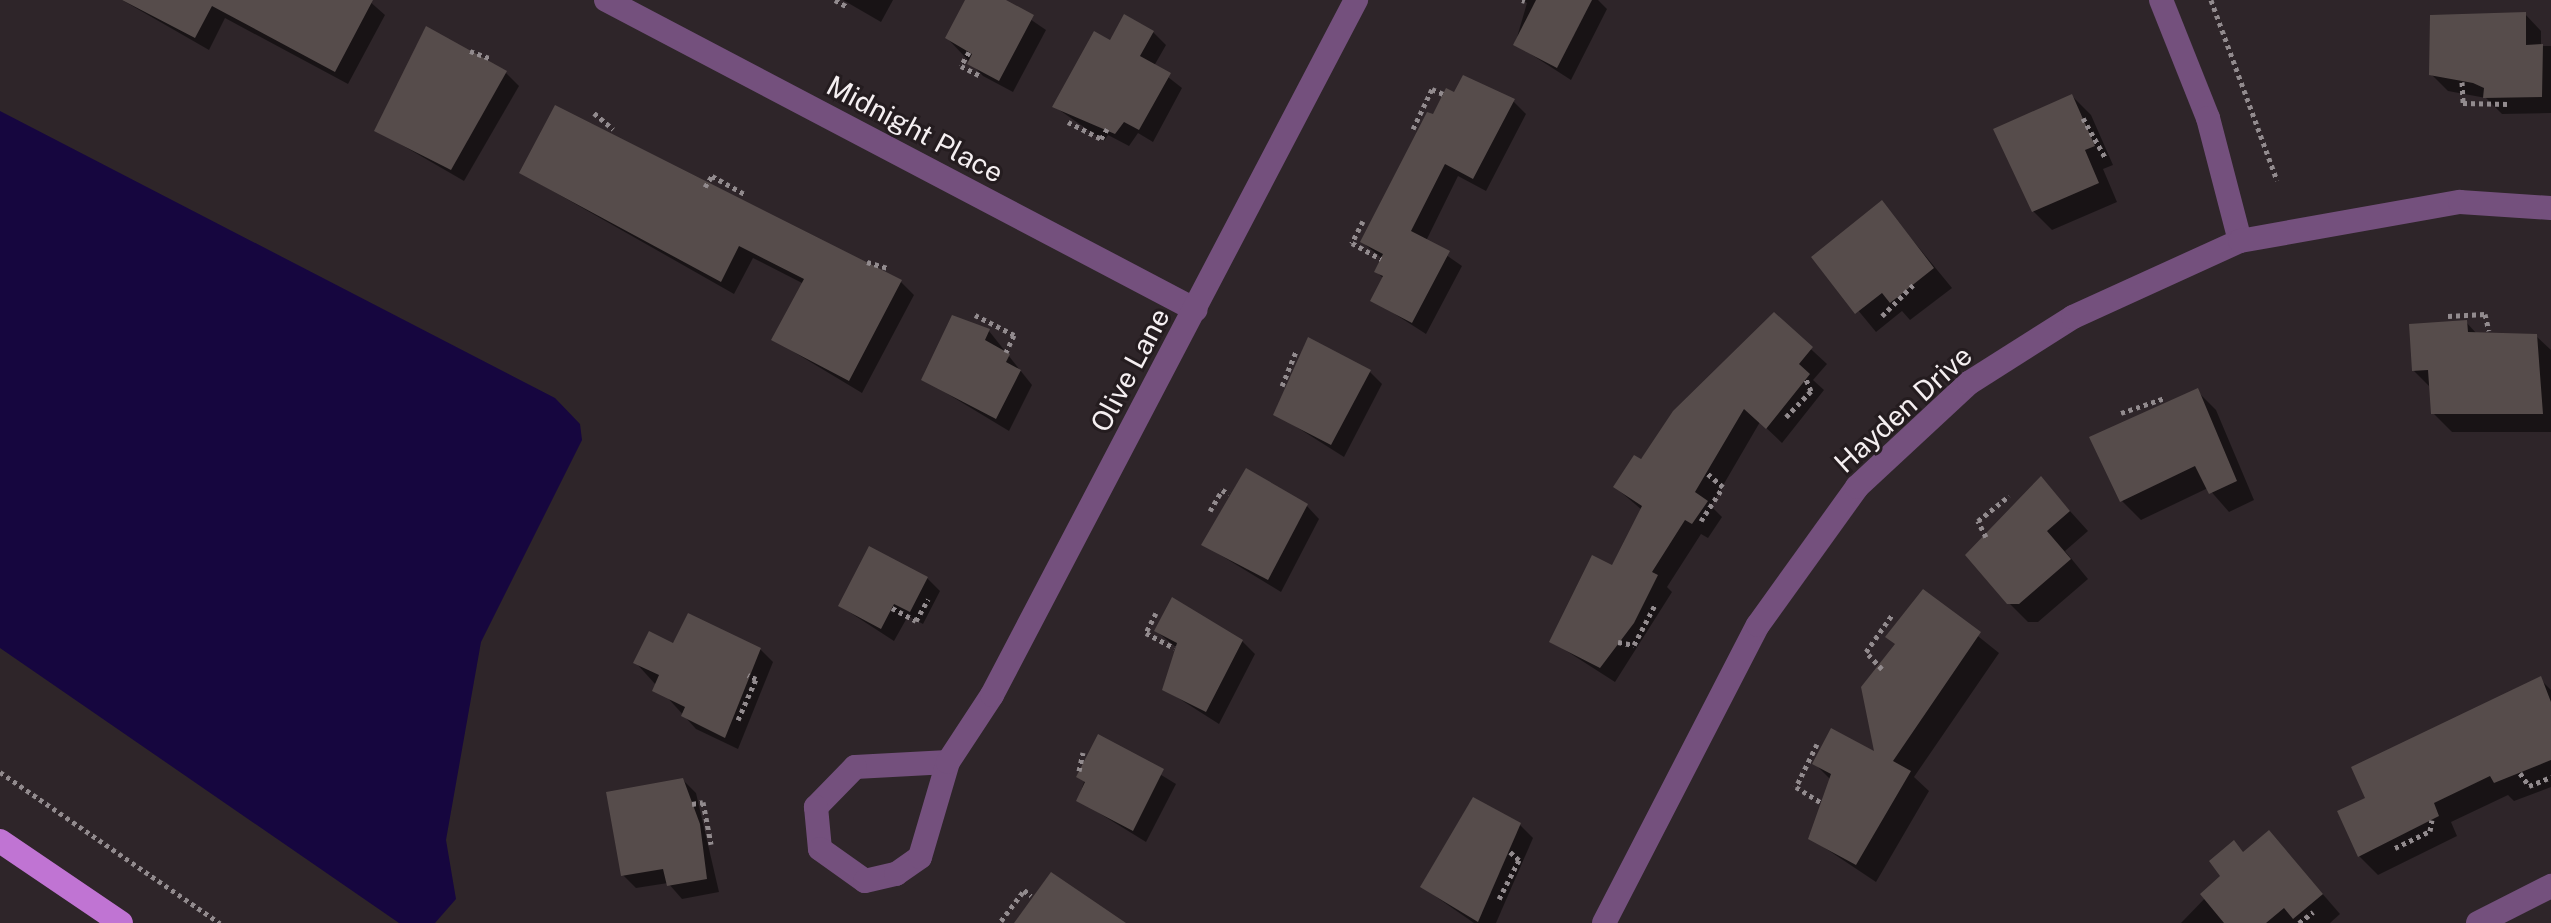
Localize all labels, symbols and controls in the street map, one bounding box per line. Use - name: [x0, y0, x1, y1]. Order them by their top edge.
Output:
- street label: Midnight Place: [821, 68, 1009, 190]
- street label: Olive Lane: [1083, 302, 1177, 438]
- street label: Hayden Drive: [1827, 338, 1979, 480]

